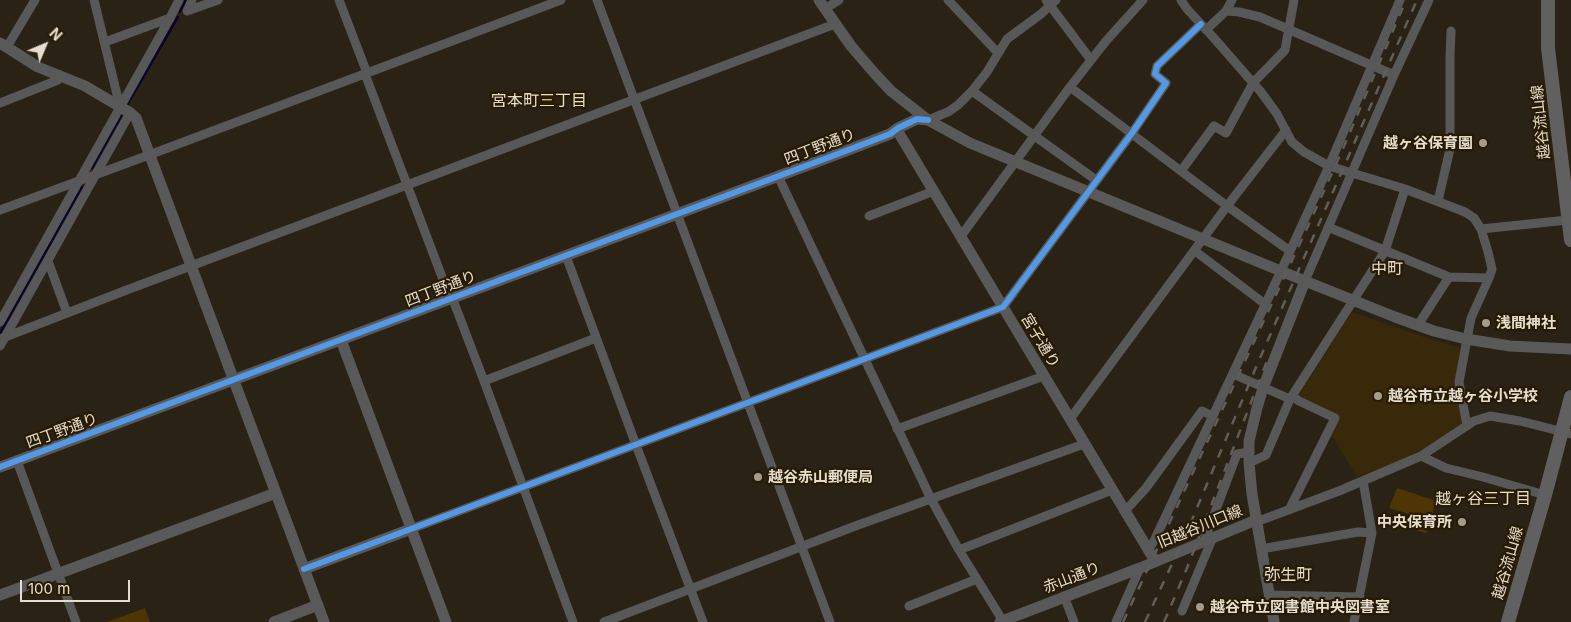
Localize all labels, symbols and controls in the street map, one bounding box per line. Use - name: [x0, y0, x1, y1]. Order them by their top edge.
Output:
- north arrow: [20, 20, 70, 70]
- text: N: [46, 24, 66, 44]
- street label: 越谷流山線: [1528, 84, 1554, 160]
- district label: 宮本町三丁目: [491, 91, 587, 111]
- street label: 四丁野通り: [782, 125, 858, 169]
- place label: 越ヶ谷保育園: [1383, 134, 1473, 152]
- marker: 越ヶ谷保育園: [1477, 137, 1489, 149]
- district label: 中町: [1371, 259, 1403, 279]
- street label: 四丁野通り: [403, 267, 479, 311]
- street label: 宮子通り: [1017, 311, 1063, 371]
- place label: 浅間神社: [1496, 314, 1556, 332]
- marker: 浅間神社: [1480, 317, 1492, 329]
- place label: 越谷市立越ヶ谷小学校: [1388, 387, 1538, 405]
- marker: 越谷市立越ヶ谷小学校: [1372, 390, 1384, 402]
- street label: 四丁野通り: [24, 410, 100, 452]
- place label: 越谷赤山郵便局: [768, 468, 873, 486]
- marker: 越谷赤山郵便局: [752, 471, 764, 483]
- district label: 越ヶ谷三丁目: [1435, 489, 1531, 509]
- street label: 旧越谷川口線: [1155, 502, 1245, 552]
- place label: 中央保育所: [1377, 513, 1452, 531]
- marker: 中央保育所: [1456, 516, 1468, 528]
- street label: 越谷流山線: [1489, 524, 1527, 602]
- street label: 赤山通り: [1041, 559, 1103, 597]
- district label: 弥生町: [1264, 565, 1312, 585]
- scale bar: [22, 570, 132, 602]
- text: 100 m: [28, 579, 70, 598]
- place label: 越谷市立図書館中央図書室: [1210, 598, 1390, 616]
- marker: 越谷市立図書館中央図書室: [1194, 601, 1206, 613]

